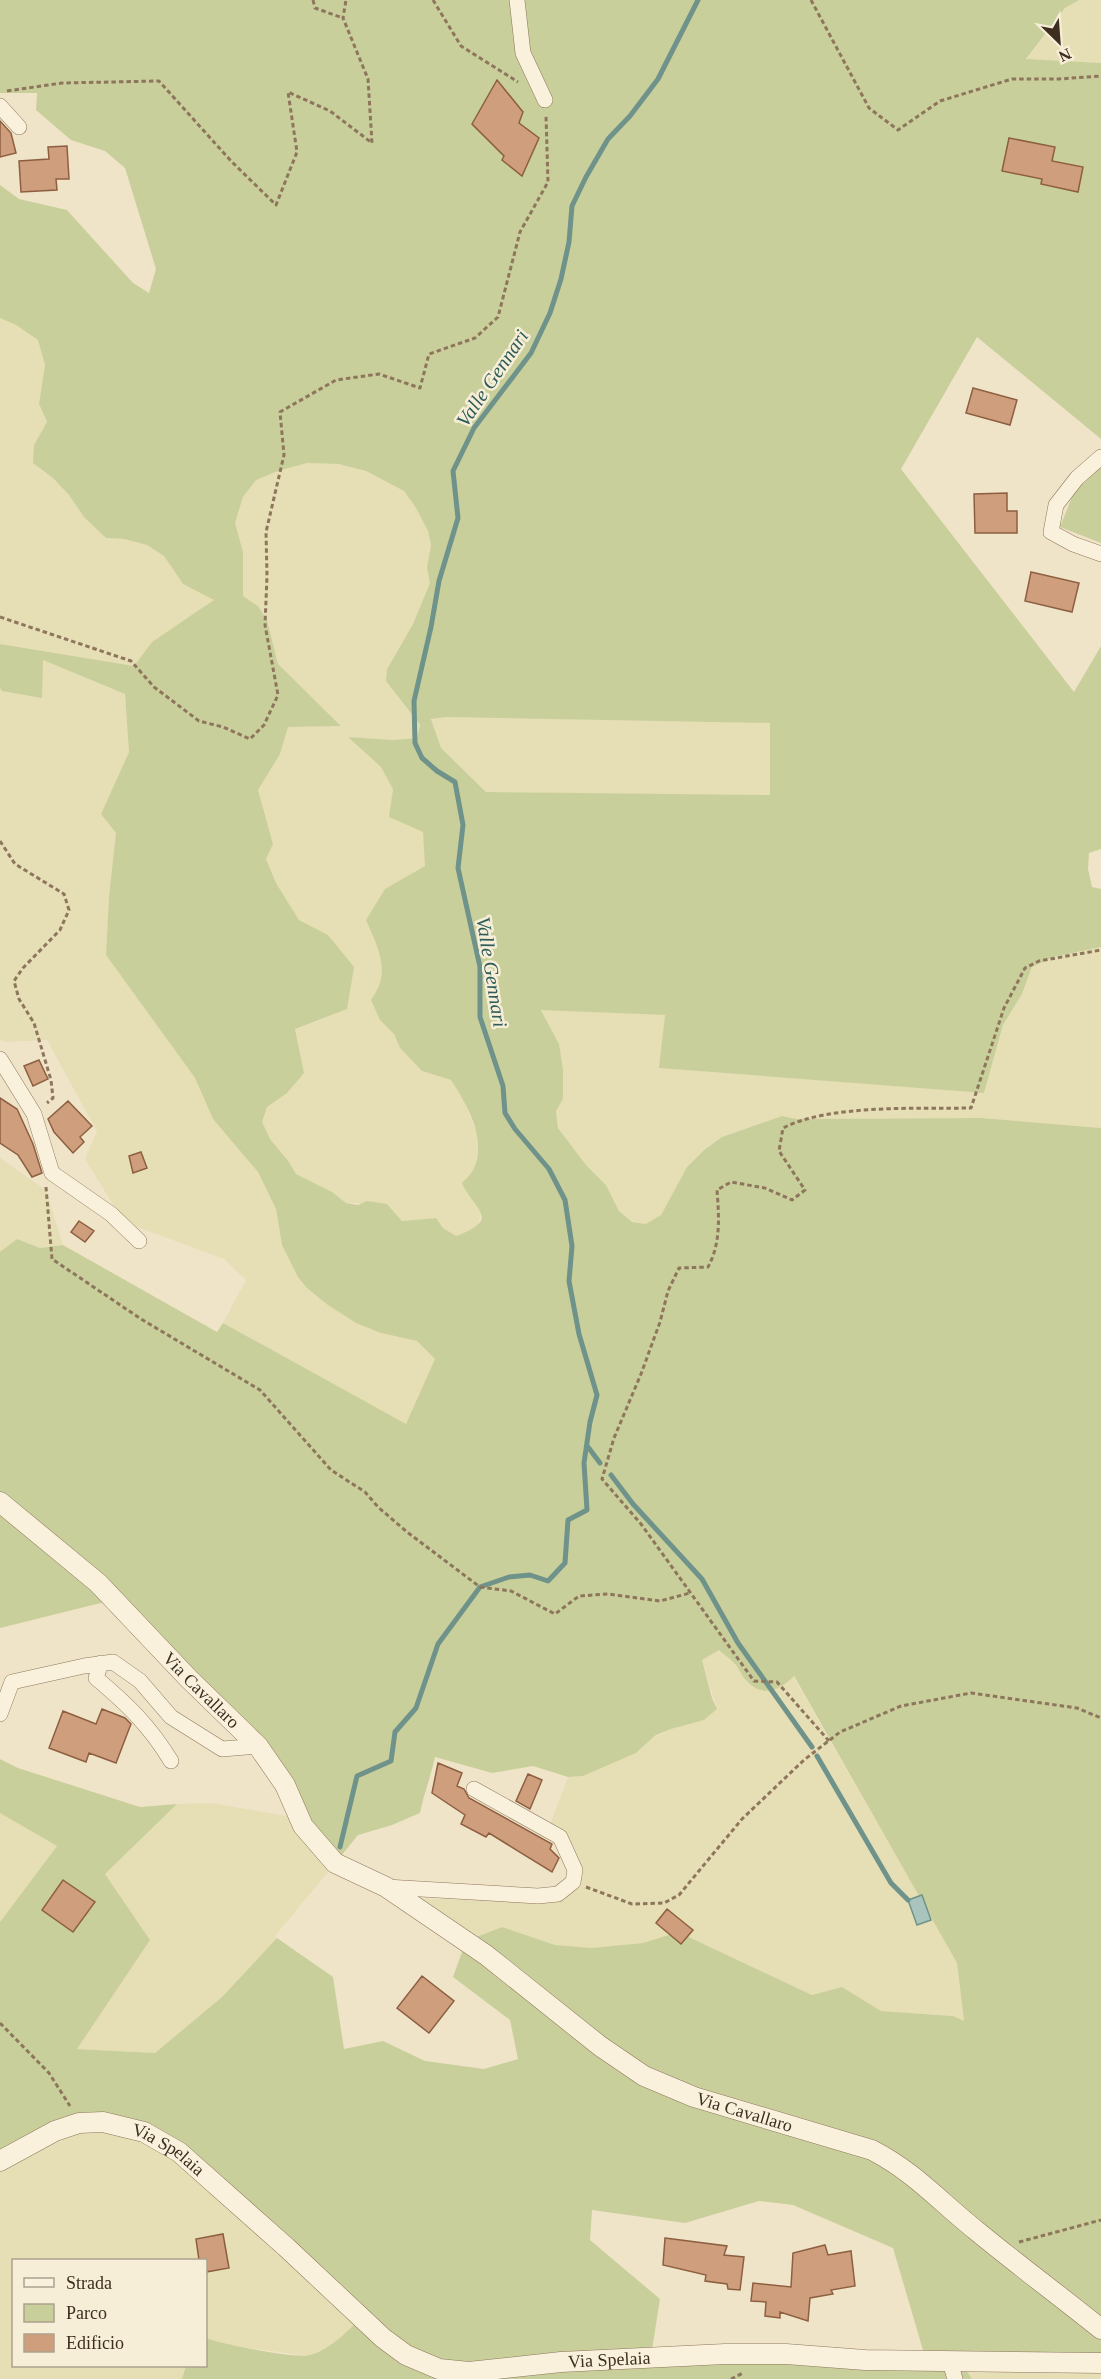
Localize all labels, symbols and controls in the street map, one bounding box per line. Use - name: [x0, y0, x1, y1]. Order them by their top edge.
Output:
- north arrow: [1029, 12, 1089, 72]
- text: N: [1056, 45, 1074, 65]
- water label: Valle Gennari: [452, 326, 532, 430]
- water label: Valle Gennari: [472, 915, 512, 1029]
- street label: Via Cavallaro: [159, 1648, 244, 1732]
- street label: Via Cavallaro: [694, 2088, 795, 2136]
- street label: Via Spelaia: [131, 2120, 209, 2180]
- legend: [12, 2259, 207, 2367]
- text: Strada: [66, 2273, 112, 2293]
- text: Parco: [66, 2303, 107, 2323]
- text: Edificio: [66, 2333, 124, 2353]
- street label: Via Spelaia: [568, 2348, 651, 2372]

